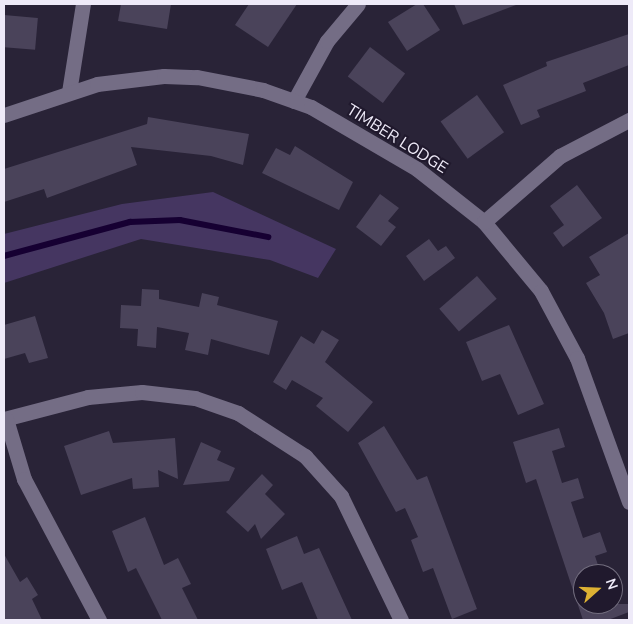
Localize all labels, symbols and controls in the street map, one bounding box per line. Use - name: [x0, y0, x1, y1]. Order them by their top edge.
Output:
- street label: TIMBER LODGE: [343, 100, 451, 178]
- north arrow: [573, 564, 623, 614]
- text: N: [601, 576, 622, 592]

